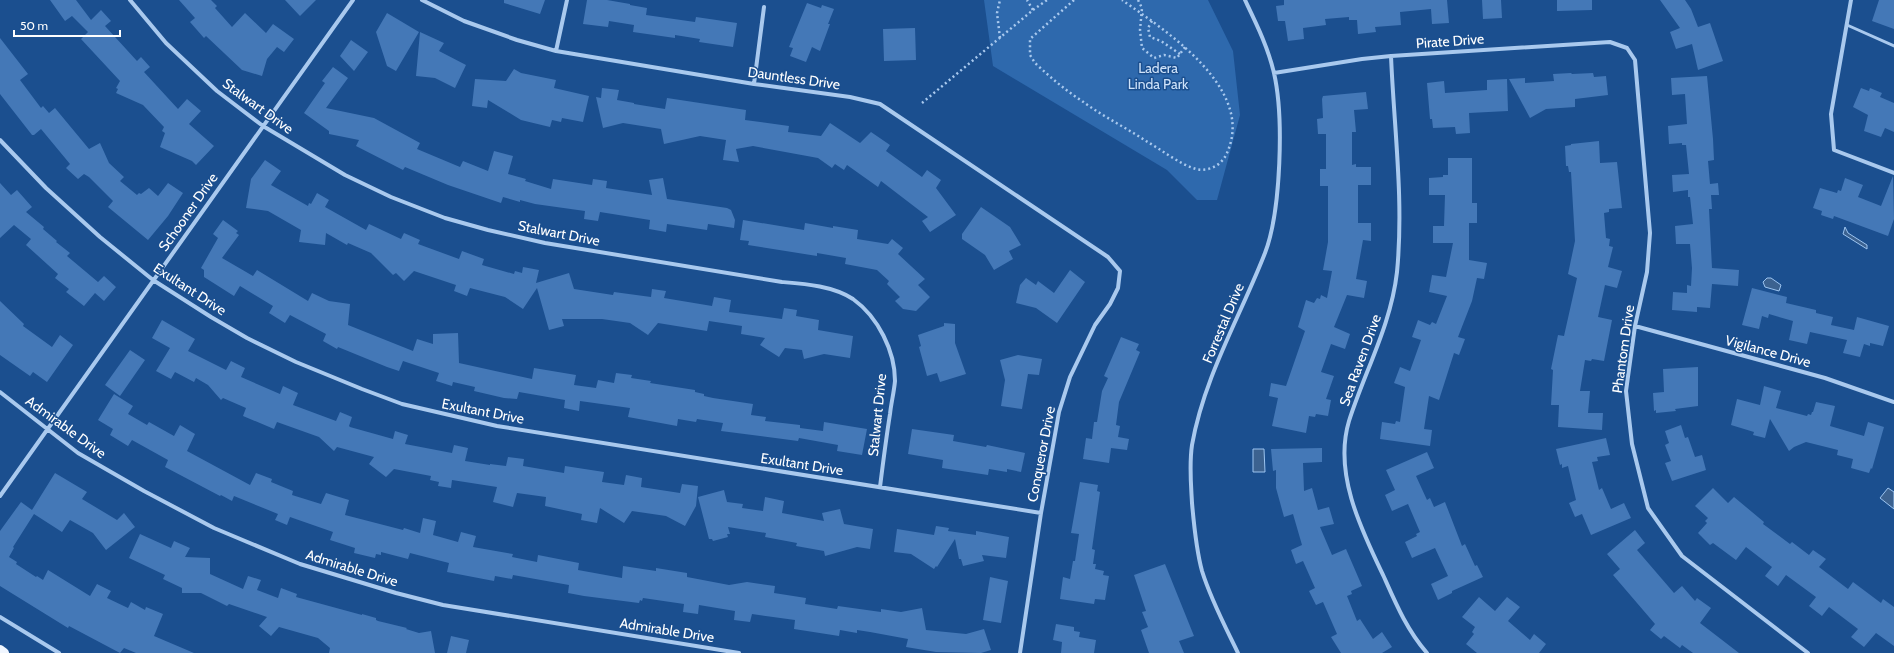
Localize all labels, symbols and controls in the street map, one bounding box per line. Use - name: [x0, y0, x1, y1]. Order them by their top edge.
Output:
- scale bar: [14, 12, 120, 38]
- text: 50 m: [20, 18, 48, 33]
- street label: Pirate Drive: [1415, 30, 1485, 52]
- park label: Ladera Linda Park: [1128, 59, 1189, 93]
- street label: Dauntless Drive: [747, 63, 841, 93]
- street label: Stalwart Drive: [219, 74, 297, 138]
- street label: Schooner Drive: [154, 169, 222, 255]
- street label: Stalwart Drive: [516, 216, 602, 250]
- street label: Exultant Drive: [150, 259, 230, 319]
- street label: Forrestal Drive: [1198, 280, 1248, 366]
- street label: Phantom Drive: [1608, 304, 1638, 394]
- street label: Sea Raven Drive: [1335, 312, 1385, 408]
- street label: Vigilance Drive: [1723, 331, 1813, 371]
- street label: Stalwart Drive: [864, 373, 890, 457]
- street label: Admirable Drive: [22, 392, 110, 462]
- street label: Exultant Drive: [440, 394, 526, 428]
- street label: Conqueror Drive: [1023, 405, 1059, 503]
- street label: Exultant Drive: [759, 449, 845, 479]
- street label: Admirable Drive: [304, 545, 400, 591]
- street label: Admirable Drive: [619, 614, 715, 646]

